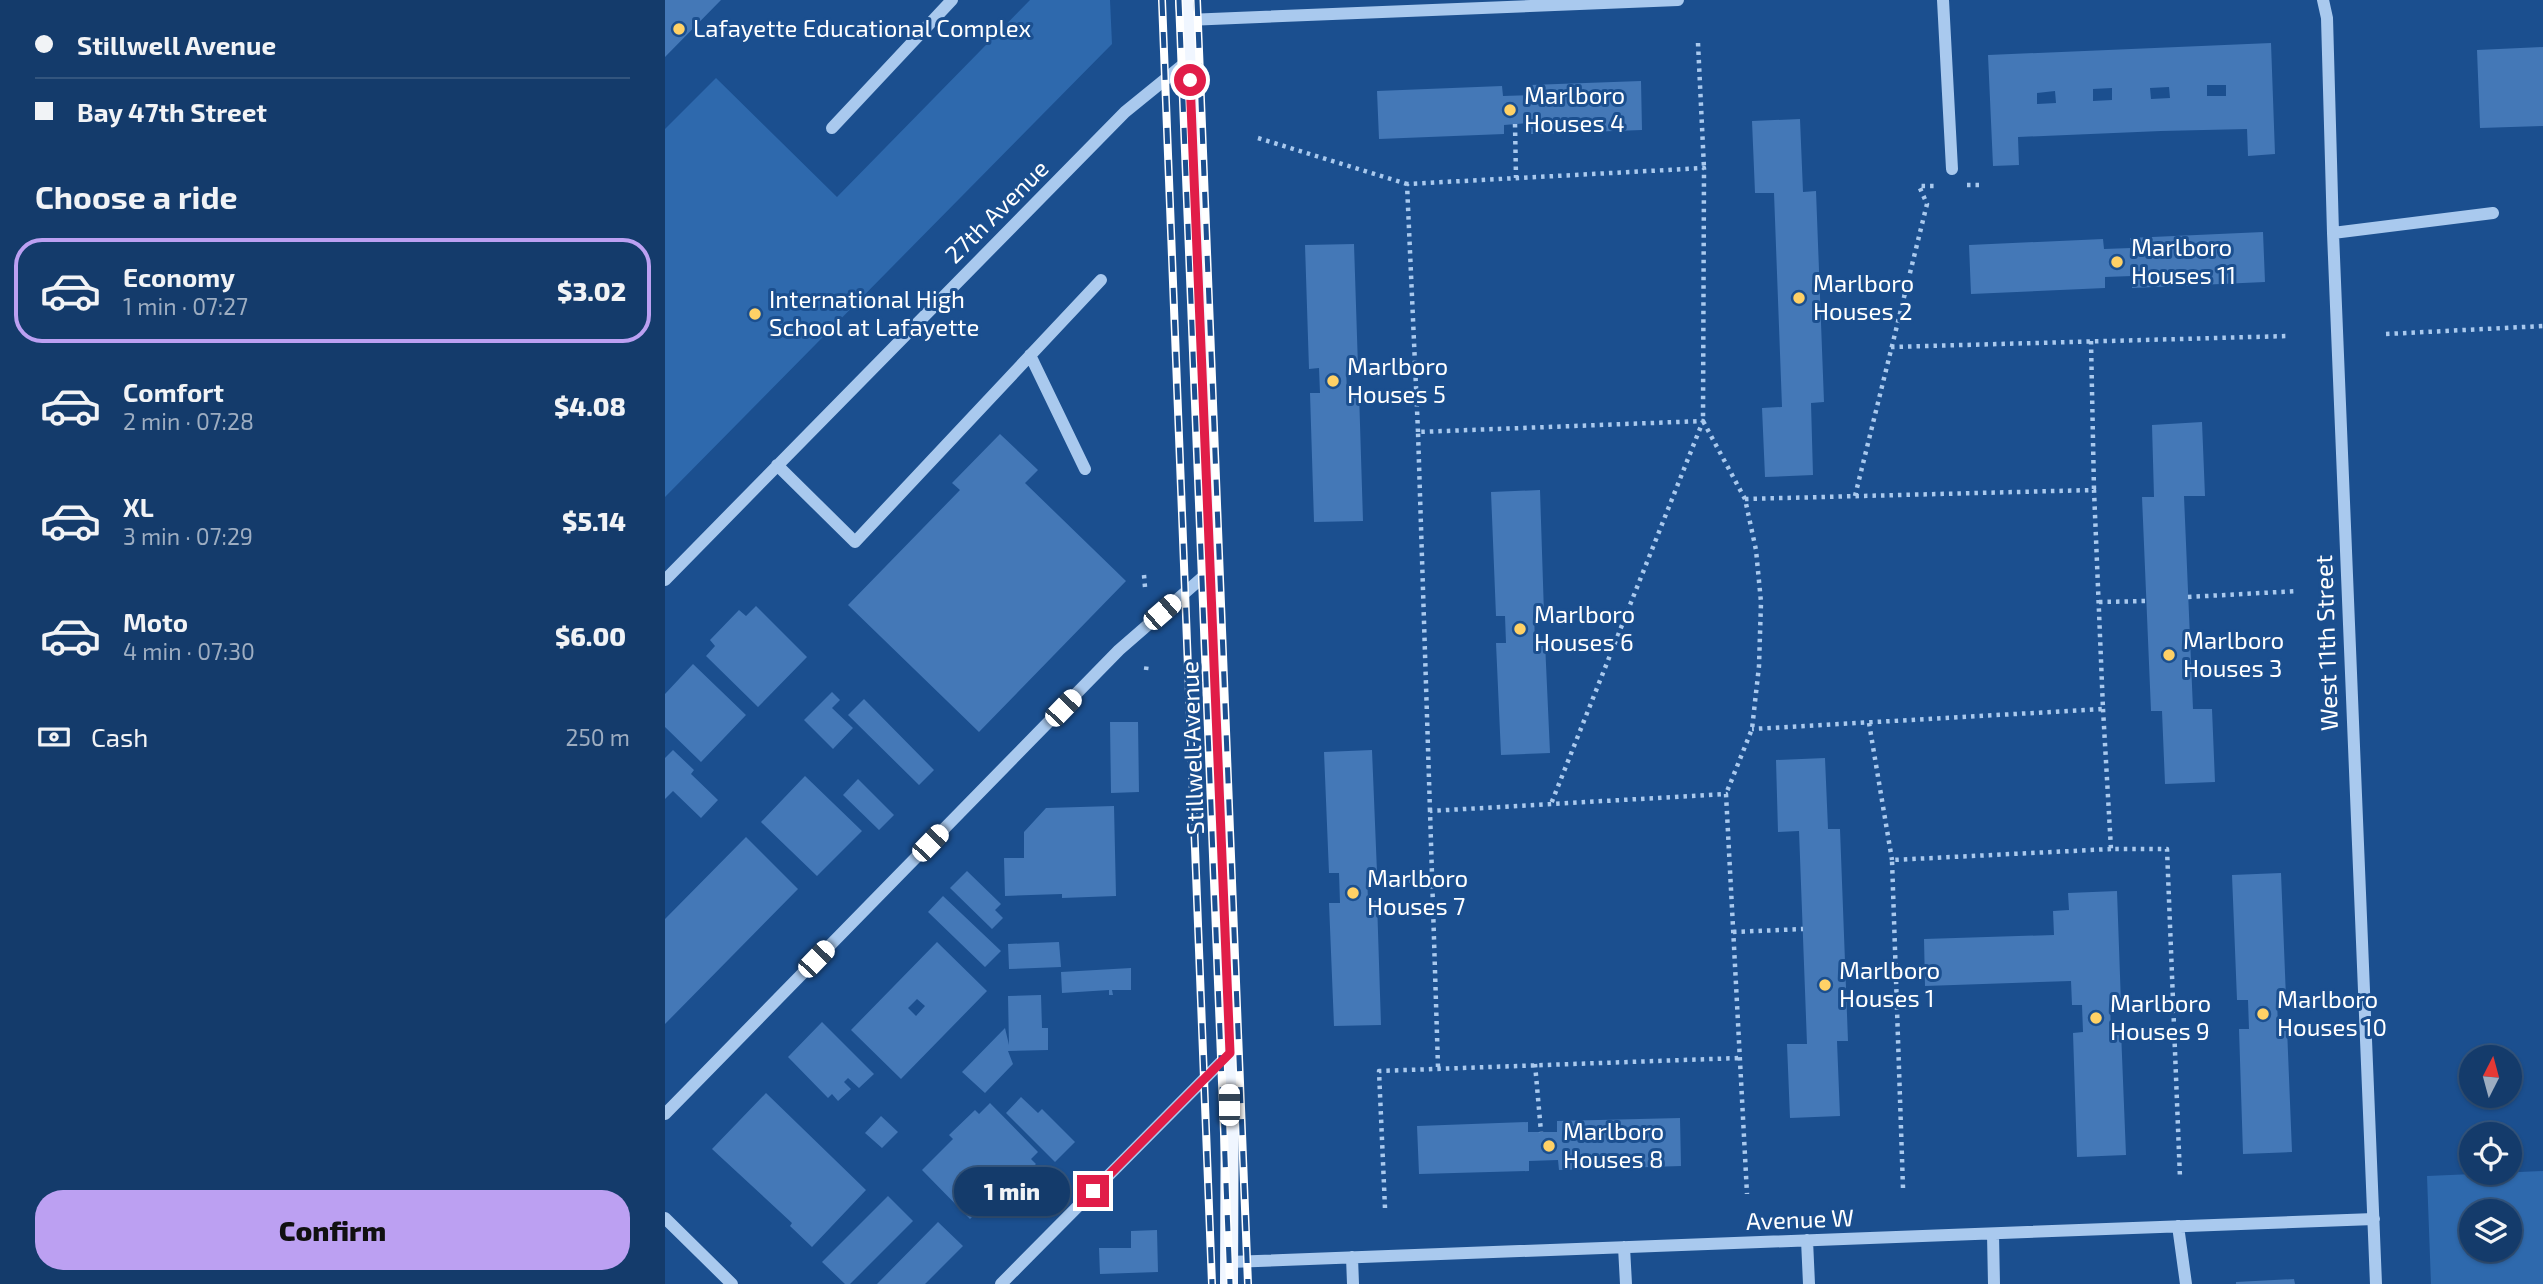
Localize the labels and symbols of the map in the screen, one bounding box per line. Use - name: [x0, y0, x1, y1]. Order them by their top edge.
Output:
- place label: Lafayette Educational Complex: [693, 13, 1032, 42]
- marker: Lafayette Educational Complex: [671, 21, 687, 37]
- route start: [1174, 64, 1206, 96]
- place label: Marlboro Houses 4: [1524, 80, 1625, 137]
- marker: Marlboro Houses 4: [1502, 102, 1518, 118]
- street label: 27th Avenue: [938, 153, 1054, 269]
- place label: Marlboro Houses 11: [2131, 232, 2236, 289]
- marker: Marlboro Houses 11: [2109, 254, 2125, 270]
- place label: Marlboro Houses 2: [1813, 268, 1914, 325]
- place label: International High School at Lafayette: [769, 284, 979, 341]
- marker: Marlboro Houses 2: [1791, 290, 1807, 306]
- marker: International High School at Lafayette: [747, 306, 763, 322]
- place label: Marlboro Houses 5: [1347, 351, 1448, 408]
- marker: Marlboro Houses 5: [1325, 373, 1341, 389]
- street label: West 11th Street: [2308, 555, 2343, 732]
- car: [1140, 590, 1185, 634]
- place label: Marlboro Houses 6: [1534, 599, 1635, 656]
- marker: Marlboro Houses 6: [1512, 621, 1528, 637]
- place label: Marlboro Houses 3: [2183, 625, 2284, 682]
- marker: Marlboro Houses 3: [2161, 647, 2177, 663]
- street label: Stillwell Avenue: [1174, 661, 1209, 835]
- car: [1041, 686, 1086, 730]
- car: [908, 821, 953, 865]
- place label: Marlboro Houses 7: [1367, 863, 1468, 920]
- marker: Marlboro Houses 7: [1345, 885, 1361, 901]
- car: [794, 937, 839, 981]
- place label: Marlboro Houses 1: [1839, 955, 1940, 1012]
- marker: Marlboro Houses 1: [1817, 977, 1833, 993]
- place label: Marlboro Houses 10: [2277, 984, 2387, 1041]
- place label: Marlboro Houses 9: [2110, 988, 2211, 1045]
- marker: Marlboro Houses 10: [2255, 1006, 2271, 1022]
- marker: Marlboro Houses 9: [2088, 1010, 2104, 1026]
- north arrow: [2459, 1045, 2522, 1108]
- car: [1219, 1084, 1240, 1126]
- place label: Marlboro Houses 8: [1563, 1116, 1664, 1173]
- marker: Marlboro Houses 8: [1541, 1138, 1557, 1154]
- callout: 1 min: [953, 1166, 1069, 1216]
- route end: [1077, 1175, 1109, 1207]
- street label: Avenue W: [1745, 1202, 1855, 1235]

